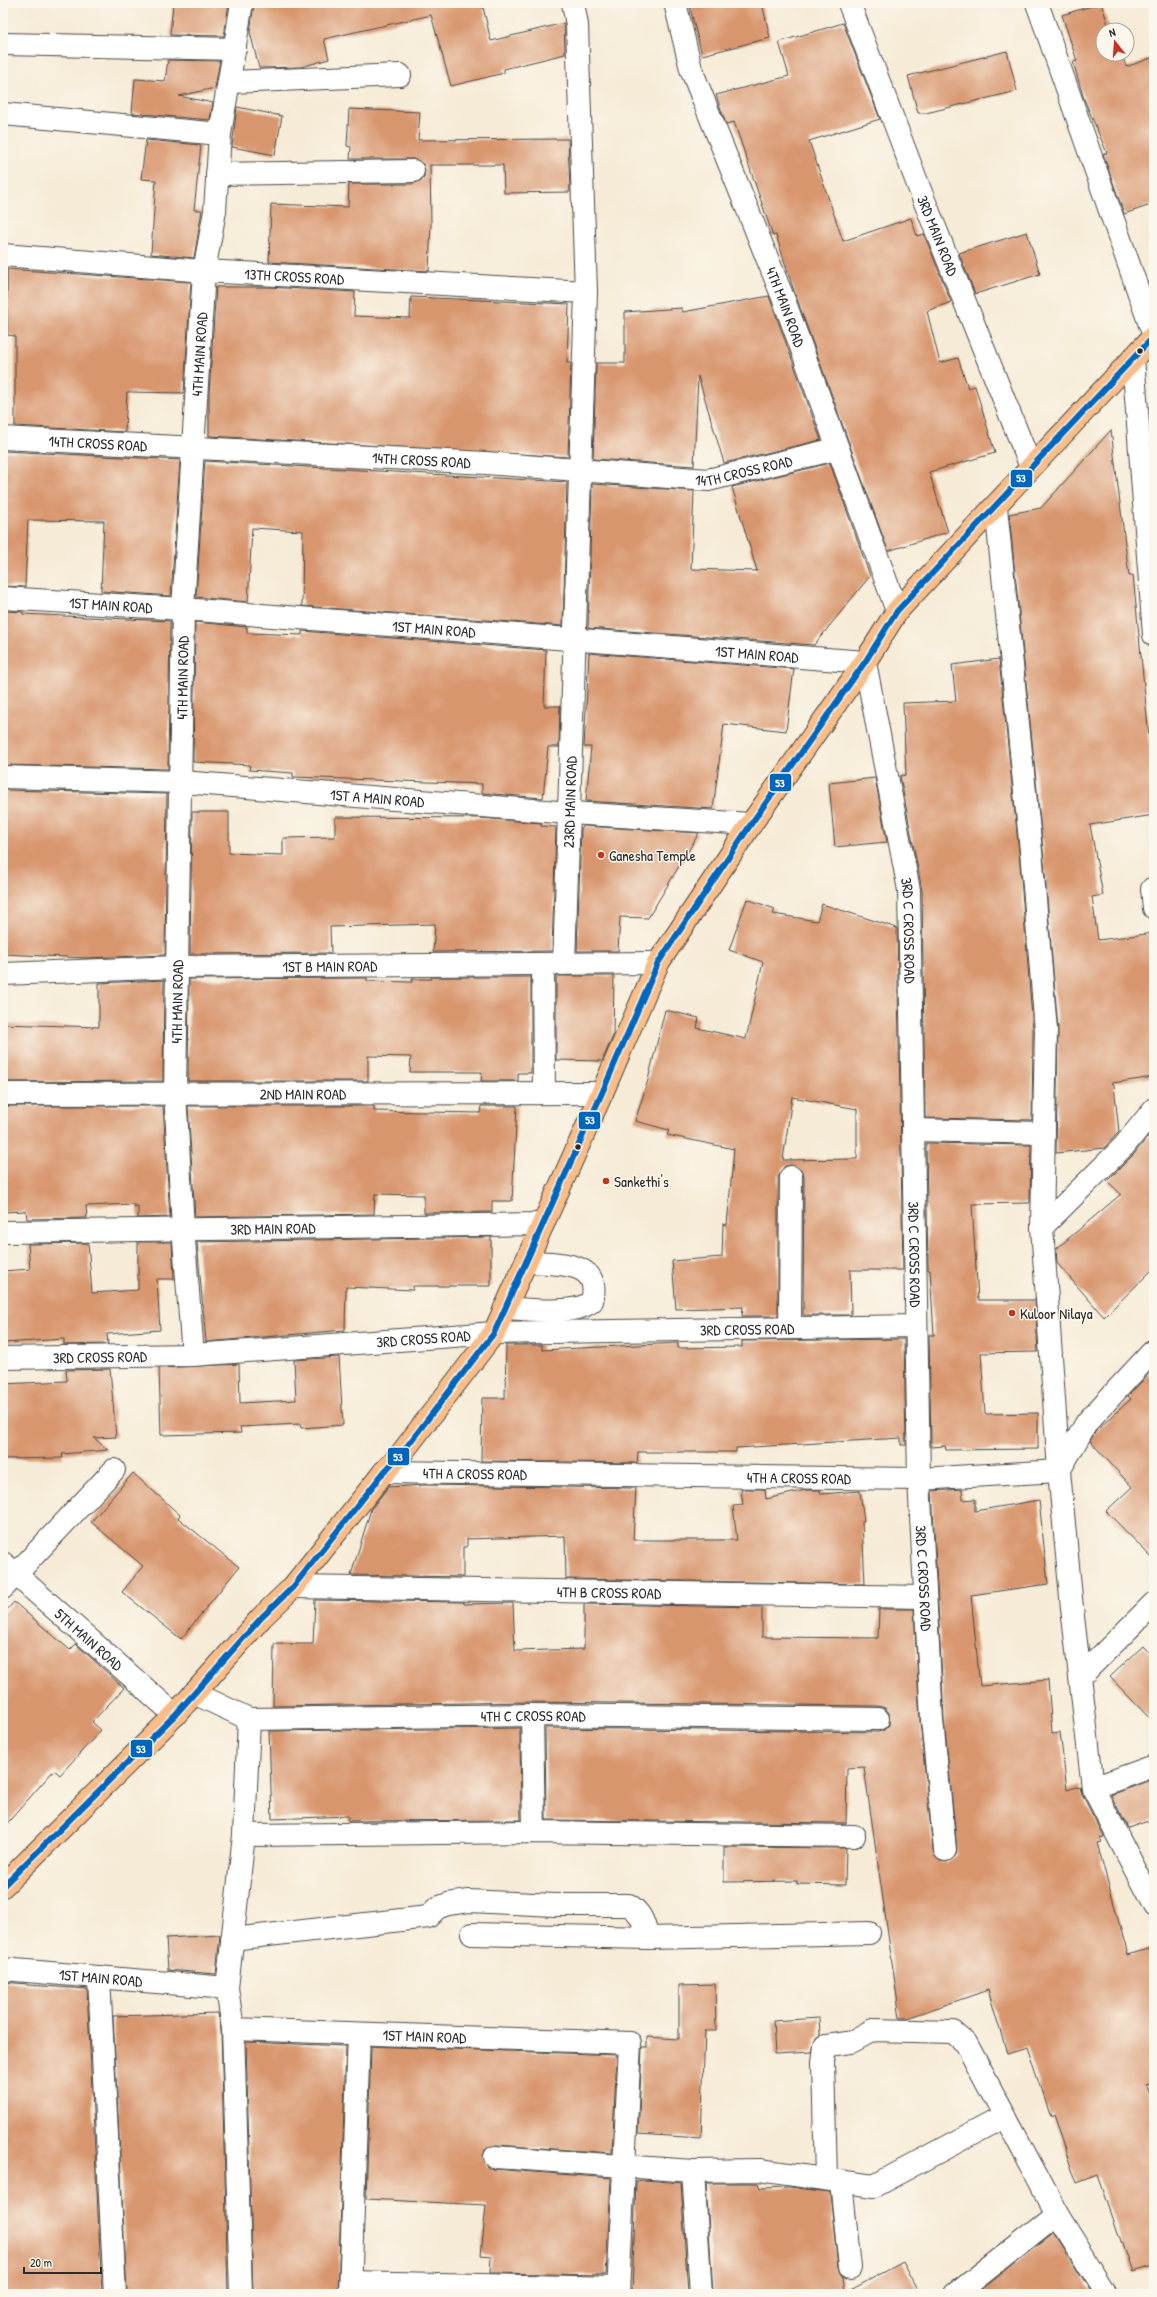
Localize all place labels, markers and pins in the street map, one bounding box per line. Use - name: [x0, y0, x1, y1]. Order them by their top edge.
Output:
- unlabelled marker: [1135, 346, 1145, 356]
- place label: Ganesha Temple: [609, 845, 696, 866]
- marker: Ganesha Temple: [596, 850, 606, 860]
- unlabelled marker: [573, 1142, 583, 1152]
- place label: Sankethi's: [614, 1171, 669, 1192]
- marker: Sankethi's: [601, 1176, 611, 1186]
- place label: Kuloor Nilaya: [1020, 1303, 1093, 1324]
- marker: Kuloor Nilaya: [1007, 1308, 1017, 1318]

